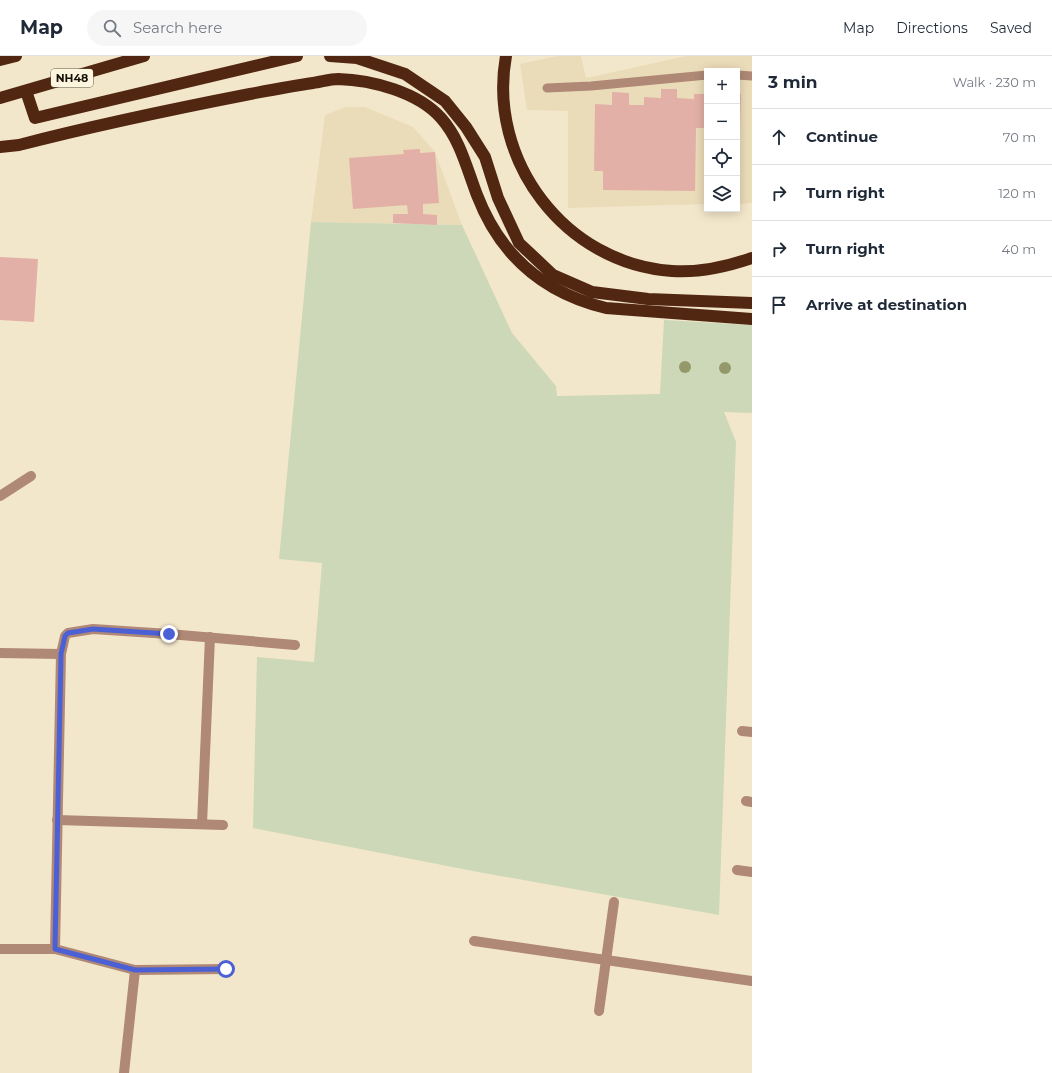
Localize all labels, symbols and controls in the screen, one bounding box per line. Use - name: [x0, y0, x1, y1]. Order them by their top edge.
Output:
- search box: [87, 10, 367, 46]
- text: Map: [20, 16, 63, 39]
- icon: search: [101, 17, 123, 39]
- text: Search here: [133, 18, 222, 37]
- text: Map: [843, 19, 874, 37]
- text: Directions: [896, 19, 968, 37]
- text: Saved: [990, 19, 1032, 37]
- map controls: [704, 68, 740, 212]
- button: +: [704, 68, 740, 104]
- road number: NH48: [51, 69, 93, 87]
- text: 3 min: [768, 72, 818, 92]
- text: Walk · 230 m: [953, 74, 1036, 90]
- button: −: [704, 104, 740, 140]
- icon: ahead: [768, 126, 790, 148]
- text: Continue: [806, 127, 878, 146]
- text: 70 m: [1003, 129, 1036, 145]
- button: locate: [704, 140, 740, 176]
- button: layers: [704, 176, 740, 212]
- icon: right: [768, 182, 790, 204]
- text: Turn right: [806, 183, 885, 202]
- text: 120 m: [998, 185, 1036, 201]
- icon: right: [768, 238, 790, 260]
- text: Turn right: [806, 239, 885, 258]
- text: 40 m: [1002, 241, 1036, 257]
- icon: arrive: [768, 294, 790, 316]
- text: Arrive at destination: [806, 295, 967, 314]
- route end: [160, 625, 178, 643]
- route start: [217, 960, 235, 978]

